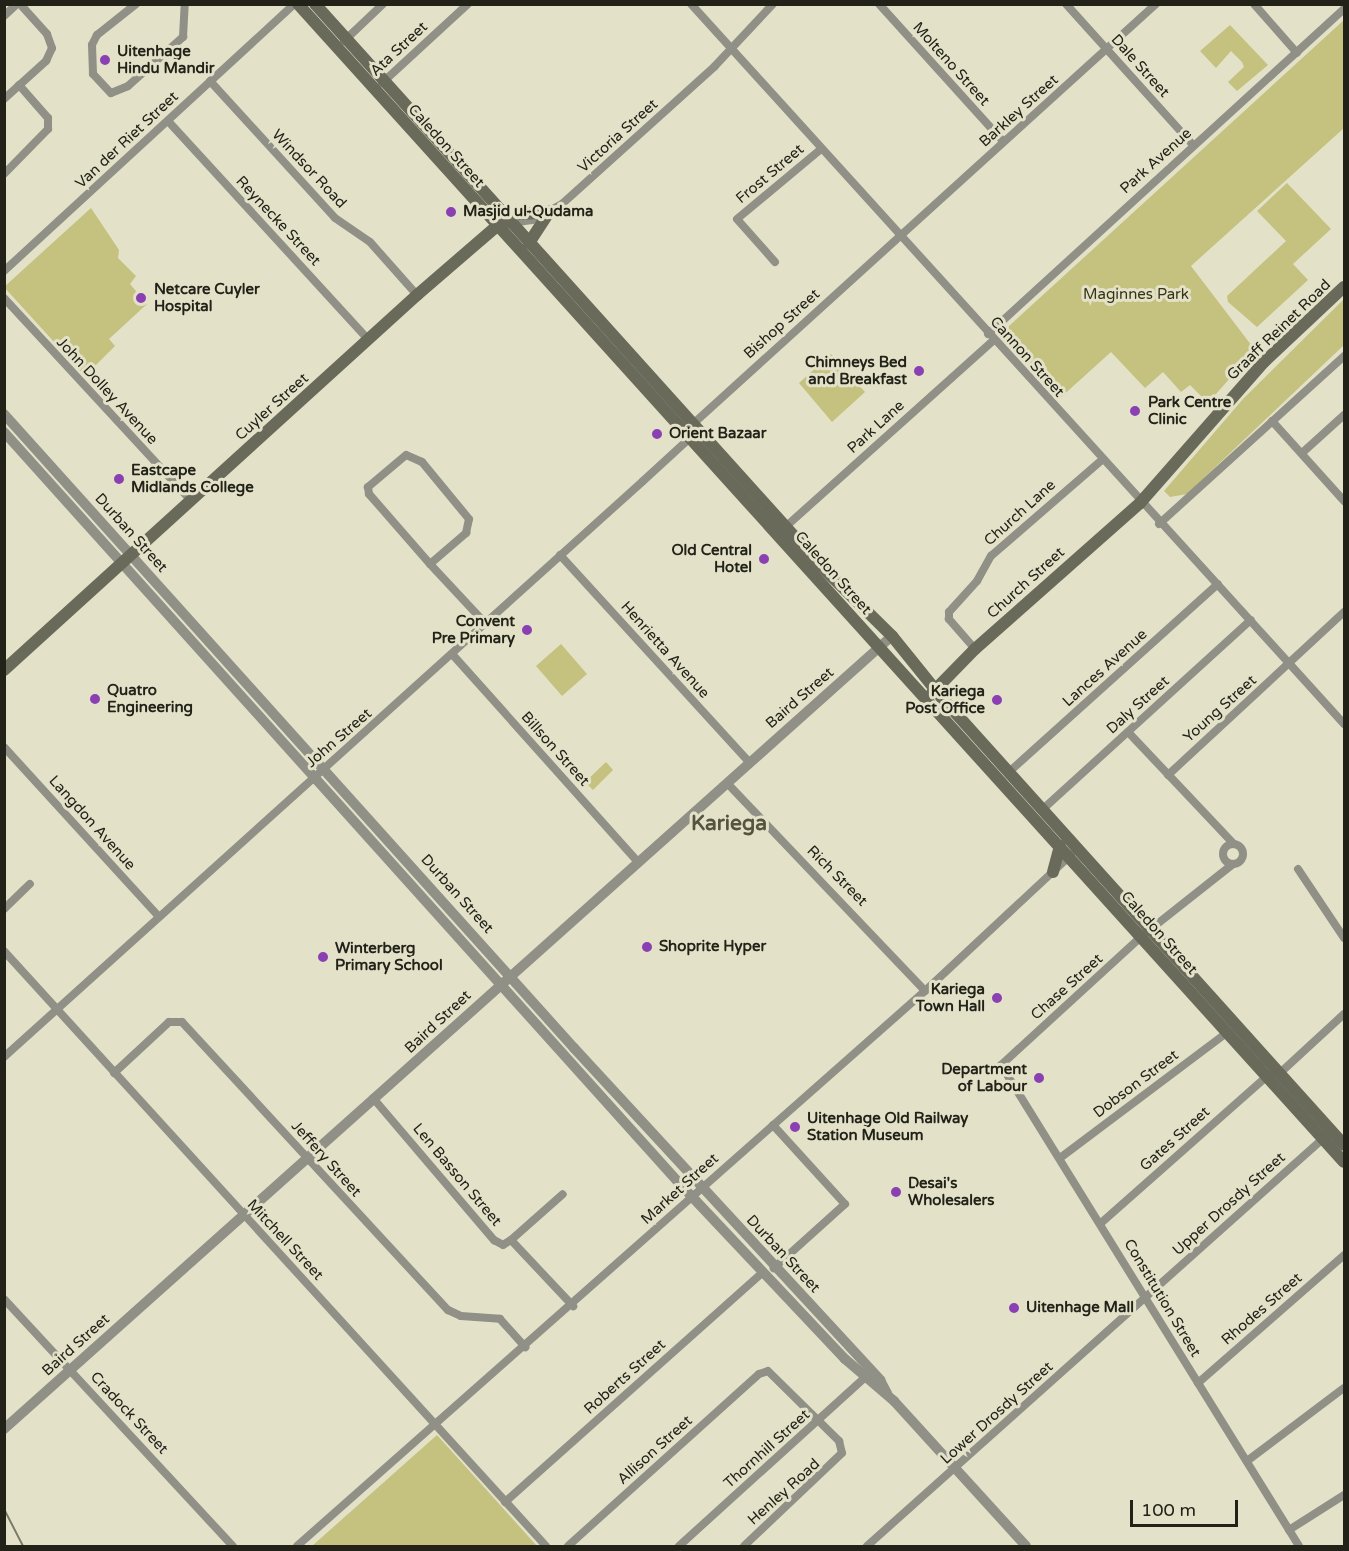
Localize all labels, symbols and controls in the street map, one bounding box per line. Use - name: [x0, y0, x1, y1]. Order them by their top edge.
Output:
- street label: Ata Street: [367, 18, 431, 80]
- street label: Molteno Street: [909, 18, 993, 110]
- street label: Dale Street: [1107, 31, 1173, 101]
- place label: Uitenhage Hindu Mandir: [117, 42, 215, 77]
- marker: Uitenhage Hindu Mandir: [98, 53, 112, 67]
- street label: Barkley Street: [976, 71, 1062, 151]
- street label: Van der Riet Street: [72, 88, 182, 192]
- street label: Victoria Street: [574, 95, 662, 177]
- street label: Caledon Street: [404, 101, 488, 191]
- street label: Park Avenue: [1117, 124, 1195, 198]
- street label: Windsor Road: [268, 126, 350, 212]
- street label: Frost Street: [732, 140, 808, 208]
- street label: Reynecke Street: [232, 172, 324, 270]
- place label: Masjid ul-Qudama: [463, 203, 593, 221]
- marker: Masjid ul-Qudama: [444, 205, 458, 219]
- street label: Graaff Reinet Road: [1223, 276, 1335, 384]
- place label: Netcare Cuyler Hospital: [154, 280, 260, 315]
- street label: Bishop Street: [740, 285, 824, 363]
- park label: Maginnes Park: [1083, 286, 1189, 304]
- marker: Netcare Cuyler Hospital: [132, 289, 150, 307]
- street label: Cannon Street: [986, 313, 1068, 401]
- street label: John Dolley Avenue: [53, 334, 161, 448]
- place label: Chimneys Bed and Breakfast: [805, 353, 907, 388]
- marker: Chimneys Bed and Breakfast: [912, 364, 926, 378]
- street label: Cuyler Street: [232, 369, 312, 445]
- place label: Park Centre Clinic: [1148, 393, 1231, 428]
- street label: Park Lane: [844, 397, 908, 457]
- marker: Park Centre Clinic: [1126, 402, 1144, 420]
- place label: Orient Bazaar: [669, 425, 766, 443]
- marker: Orient Bazaar: [650, 427, 664, 441]
- place label: Eastcape Midlands College: [131, 461, 254, 496]
- marker: Eastcape Midlands College: [112, 472, 126, 486]
- street label: Church Lane: [981, 476, 1059, 550]
- street label: Durban Street: [91, 490, 171, 576]
- street label: Caledon Street: [791, 528, 875, 618]
- place label: Old Central Hotel: [672, 541, 752, 576]
- street label: Church Street: [984, 544, 1068, 622]
- marker: Old Central Hotel: [757, 552, 771, 566]
- street label: Henrietta Avenue: [617, 598, 713, 702]
- place label: Convent Pre Primary: [432, 612, 515, 647]
- marker: Convent Pre Primary: [520, 623, 534, 637]
- street label: Lances Avenue: [1059, 625, 1151, 711]
- street label: Baird Street: [762, 664, 838, 732]
- street label: Daly Street: [1103, 672, 1173, 738]
- street label: Young Street: [1180, 672, 1260, 746]
- place label: Quatro Engineering: [107, 681, 193, 716]
- place label: Kariega Post Office: [905, 682, 985, 717]
- marker: Quatro Engineering: [88, 692, 102, 706]
- marker: Kariega Post Office: [990, 693, 1004, 707]
- street label: John Street: [302, 705, 376, 771]
- street label: Billson Street: [517, 708, 593, 790]
- street label: Langdon Avenue: [45, 772, 139, 874]
- district label: Kariega: [691, 811, 767, 837]
- street label: Rich Street: [803, 842, 871, 910]
- street label: Durban Street: [417, 851, 497, 937]
- street label: Caledon Street: [1117, 888, 1201, 978]
- place label: Shoprite Hyper: [659, 938, 766, 956]
- place label: Winterberg Primary School: [335, 939, 443, 974]
- marker: Shoprite Hyper: [640, 940, 654, 954]
- marker: Winterberg Primary School: [316, 950, 330, 964]
- street label: Chase Street: [1027, 950, 1107, 1024]
- place label: Kariega Town Hall: [916, 980, 985, 1015]
- street label: Baird Street: [401, 987, 475, 1057]
- marker: Kariega Town Hall: [990, 991, 1004, 1005]
- street label: Dobson Street: [1090, 1046, 1182, 1122]
- place label: Department of Labour: [941, 1060, 1027, 1095]
- marker: Department of Labour: [1032, 1071, 1046, 1085]
- street label: Gates Street: [1136, 1103, 1214, 1175]
- place label: Uitenhage Old Railway Station Museum: [807, 1109, 968, 1144]
- street label: Jeffery Street: [287, 1117, 365, 1201]
- street label: Len Basson Street: [409, 1120, 505, 1230]
- marker: Uitenhage Old Railway Station Museum: [788, 1120, 802, 1134]
- street label: Upper Drosdy Street: [1169, 1149, 1289, 1259]
- street label: Market Street: [638, 1150, 722, 1228]
- place label: Desai's Wholesalers: [908, 1174, 994, 1209]
- marker: Desai's Wholesalers: [889, 1185, 903, 1199]
- street label: Mitchell Street: [243, 1196, 327, 1284]
- street label: Durban Street: [742, 1211, 824, 1297]
- street label: Constitution Street: [1120, 1236, 1204, 1360]
- street label: Rhodes Street: [1218, 1269, 1306, 1349]
- place label: Uitenhage Mall: [1026, 1299, 1134, 1317]
- marker: Uitenhage Mall: [1007, 1301, 1021, 1315]
- street label: Baird Street: [39, 1310, 113, 1380]
- street label: Roberts Street: [581, 1336, 669, 1418]
- street label: Lower Drosdy Street: [937, 1358, 1057, 1468]
- street label: Cradock Street: [86, 1368, 172, 1458]
- street label: Thornhill Street: [720, 1406, 814, 1492]
- street label: Allison Street: [614, 1412, 696, 1488]
- street label: Henley Road: [744, 1455, 824, 1529]
- scale bar: [1133, 1488, 1241, 1526]
- text: 100 m: [1141, 1499, 1196, 1521]

